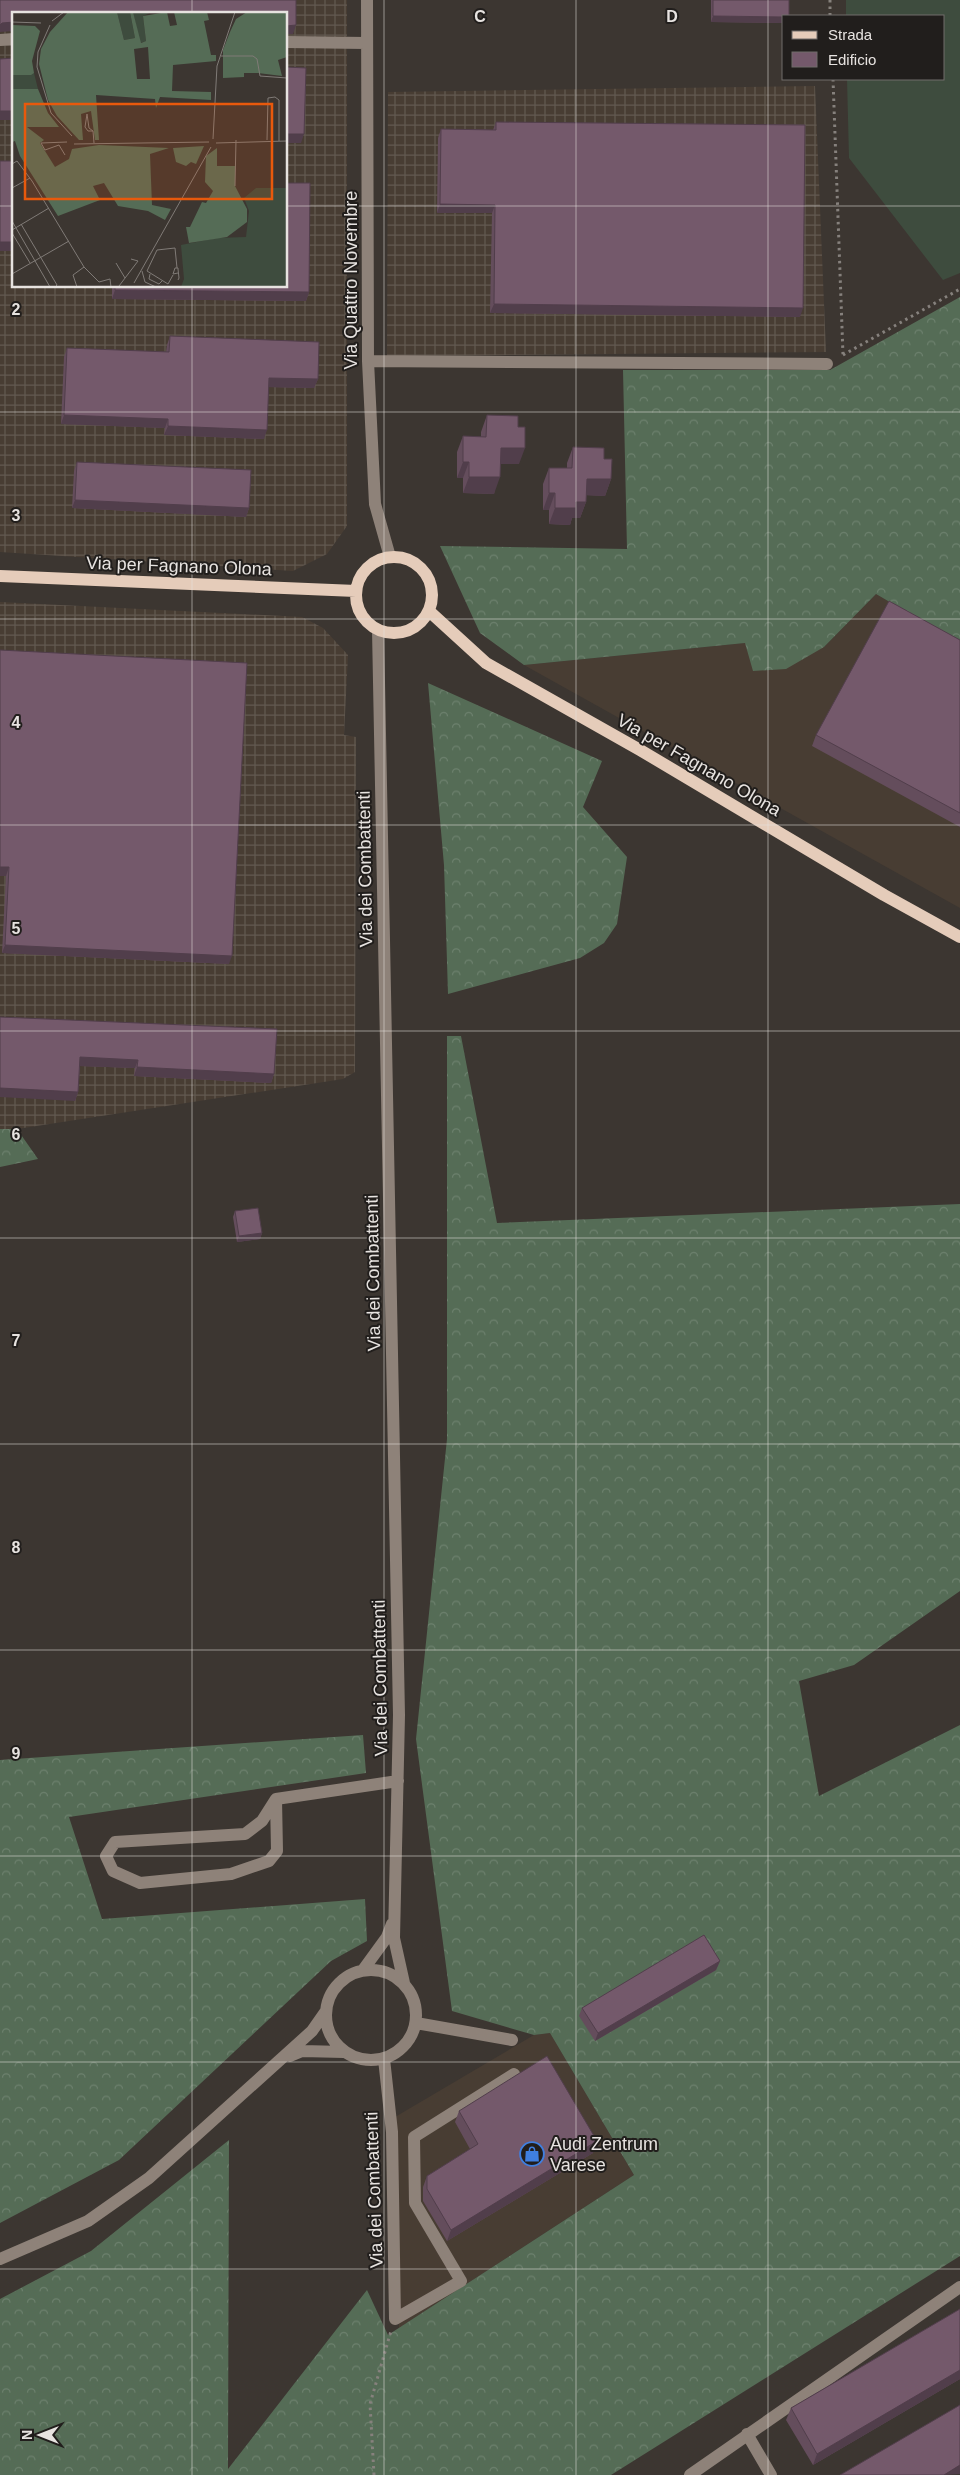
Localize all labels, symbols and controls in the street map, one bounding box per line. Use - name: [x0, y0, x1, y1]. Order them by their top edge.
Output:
- text: C: [474, 8, 486, 25]
- text: D: [666, 8, 678, 25]
- inset map: [12, 12, 288, 288]
- legend: [782, 15, 945, 80]
- text: Strada: [828, 26, 873, 43]
- text: Edificio: [828, 51, 876, 68]
- street label: Via Quattro Novembre: [341, 191, 361, 369]
- text: 2: [12, 301, 21, 318]
- text: 3: [12, 507, 21, 524]
- street label: Via per Fagnano Olona: [86, 553, 273, 579]
- street label: Via per Fagnano Olona: [614, 710, 785, 821]
- text: 4: [12, 714, 21, 731]
- street label: Via dei Combattenti: [354, 790, 376, 948]
- text: 5: [12, 920, 21, 937]
- text: 6: [12, 1126, 21, 1143]
- street label: Via dei Combattenti: [362, 1194, 384, 1352]
- text: 7: [12, 1332, 21, 1349]
- text: 8: [12, 1539, 21, 1556]
- street label: Via dei Combattenti: [369, 1599, 391, 1757]
- text: 9: [12, 1745, 21, 1762]
- street label: Via dei Combattenti: [361, 2111, 387, 2269]
- place label: Audi Zentrum Varese: [550, 2134, 658, 2175]
- shop icon: Audi Zentrum Varese: [519, 2141, 545, 2167]
- north arrow: [15, 2410, 65, 2460]
- text: N: [19, 2430, 35, 2440]

